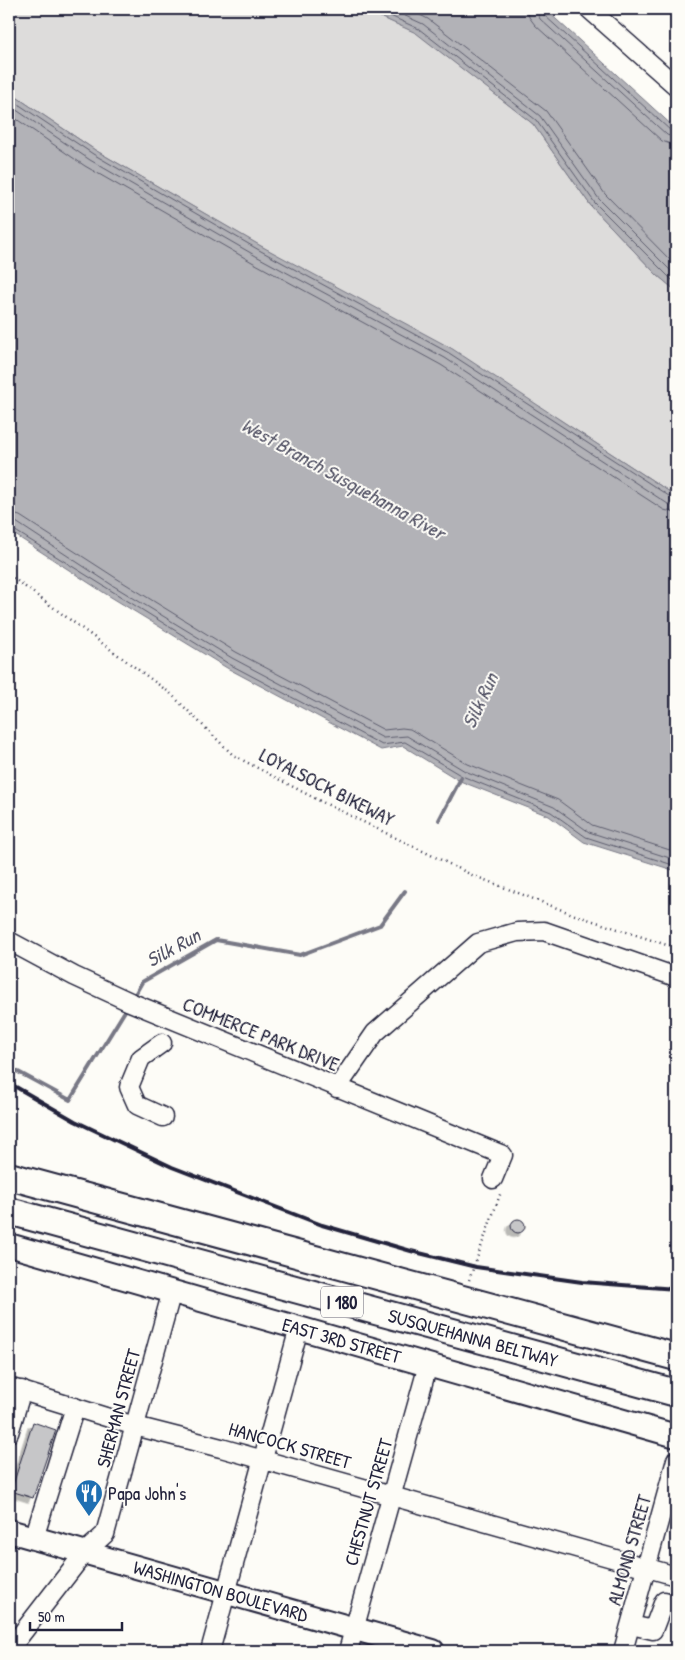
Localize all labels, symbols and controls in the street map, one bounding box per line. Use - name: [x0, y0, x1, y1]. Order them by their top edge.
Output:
- water label: West Branch Susquehanna River: [237, 411, 453, 547]
- water label: Silk Run: [455, 666, 504, 732]
- street label: LOYALSOCK BIKEWAY: [255, 742, 399, 832]
- water label: Silk Run: [141, 920, 207, 973]
- street label: COMMERCE PARK DRIVE: [179, 991, 344, 1077]
- road number: I 180: [321, 1286, 363, 1318]
- street label: SUSQUEHANNA BELTWAY: [385, 1302, 561, 1373]
- street label: EAST 3RD STREET: [279, 1311, 405, 1370]
- street label: SHERMAN STREET: [90, 1345, 147, 1470]
- street label: HANCOCK STREET: [226, 1415, 355, 1475]
- street label: CHESTNUT STREET: [337, 1434, 399, 1569]
- restaurant icon: Papa John's: [74, 1478, 104, 1517]
- place label: Papa John's: [108, 1480, 186, 1506]
- street label: ALMOND STREET: [601, 1491, 657, 1608]
- street label: WASHINGTON BOULEVARD: [130, 1554, 311, 1628]
- scale bar: [30, 1600, 122, 1632]
- text: 50 m: [38, 1606, 65, 1627]

